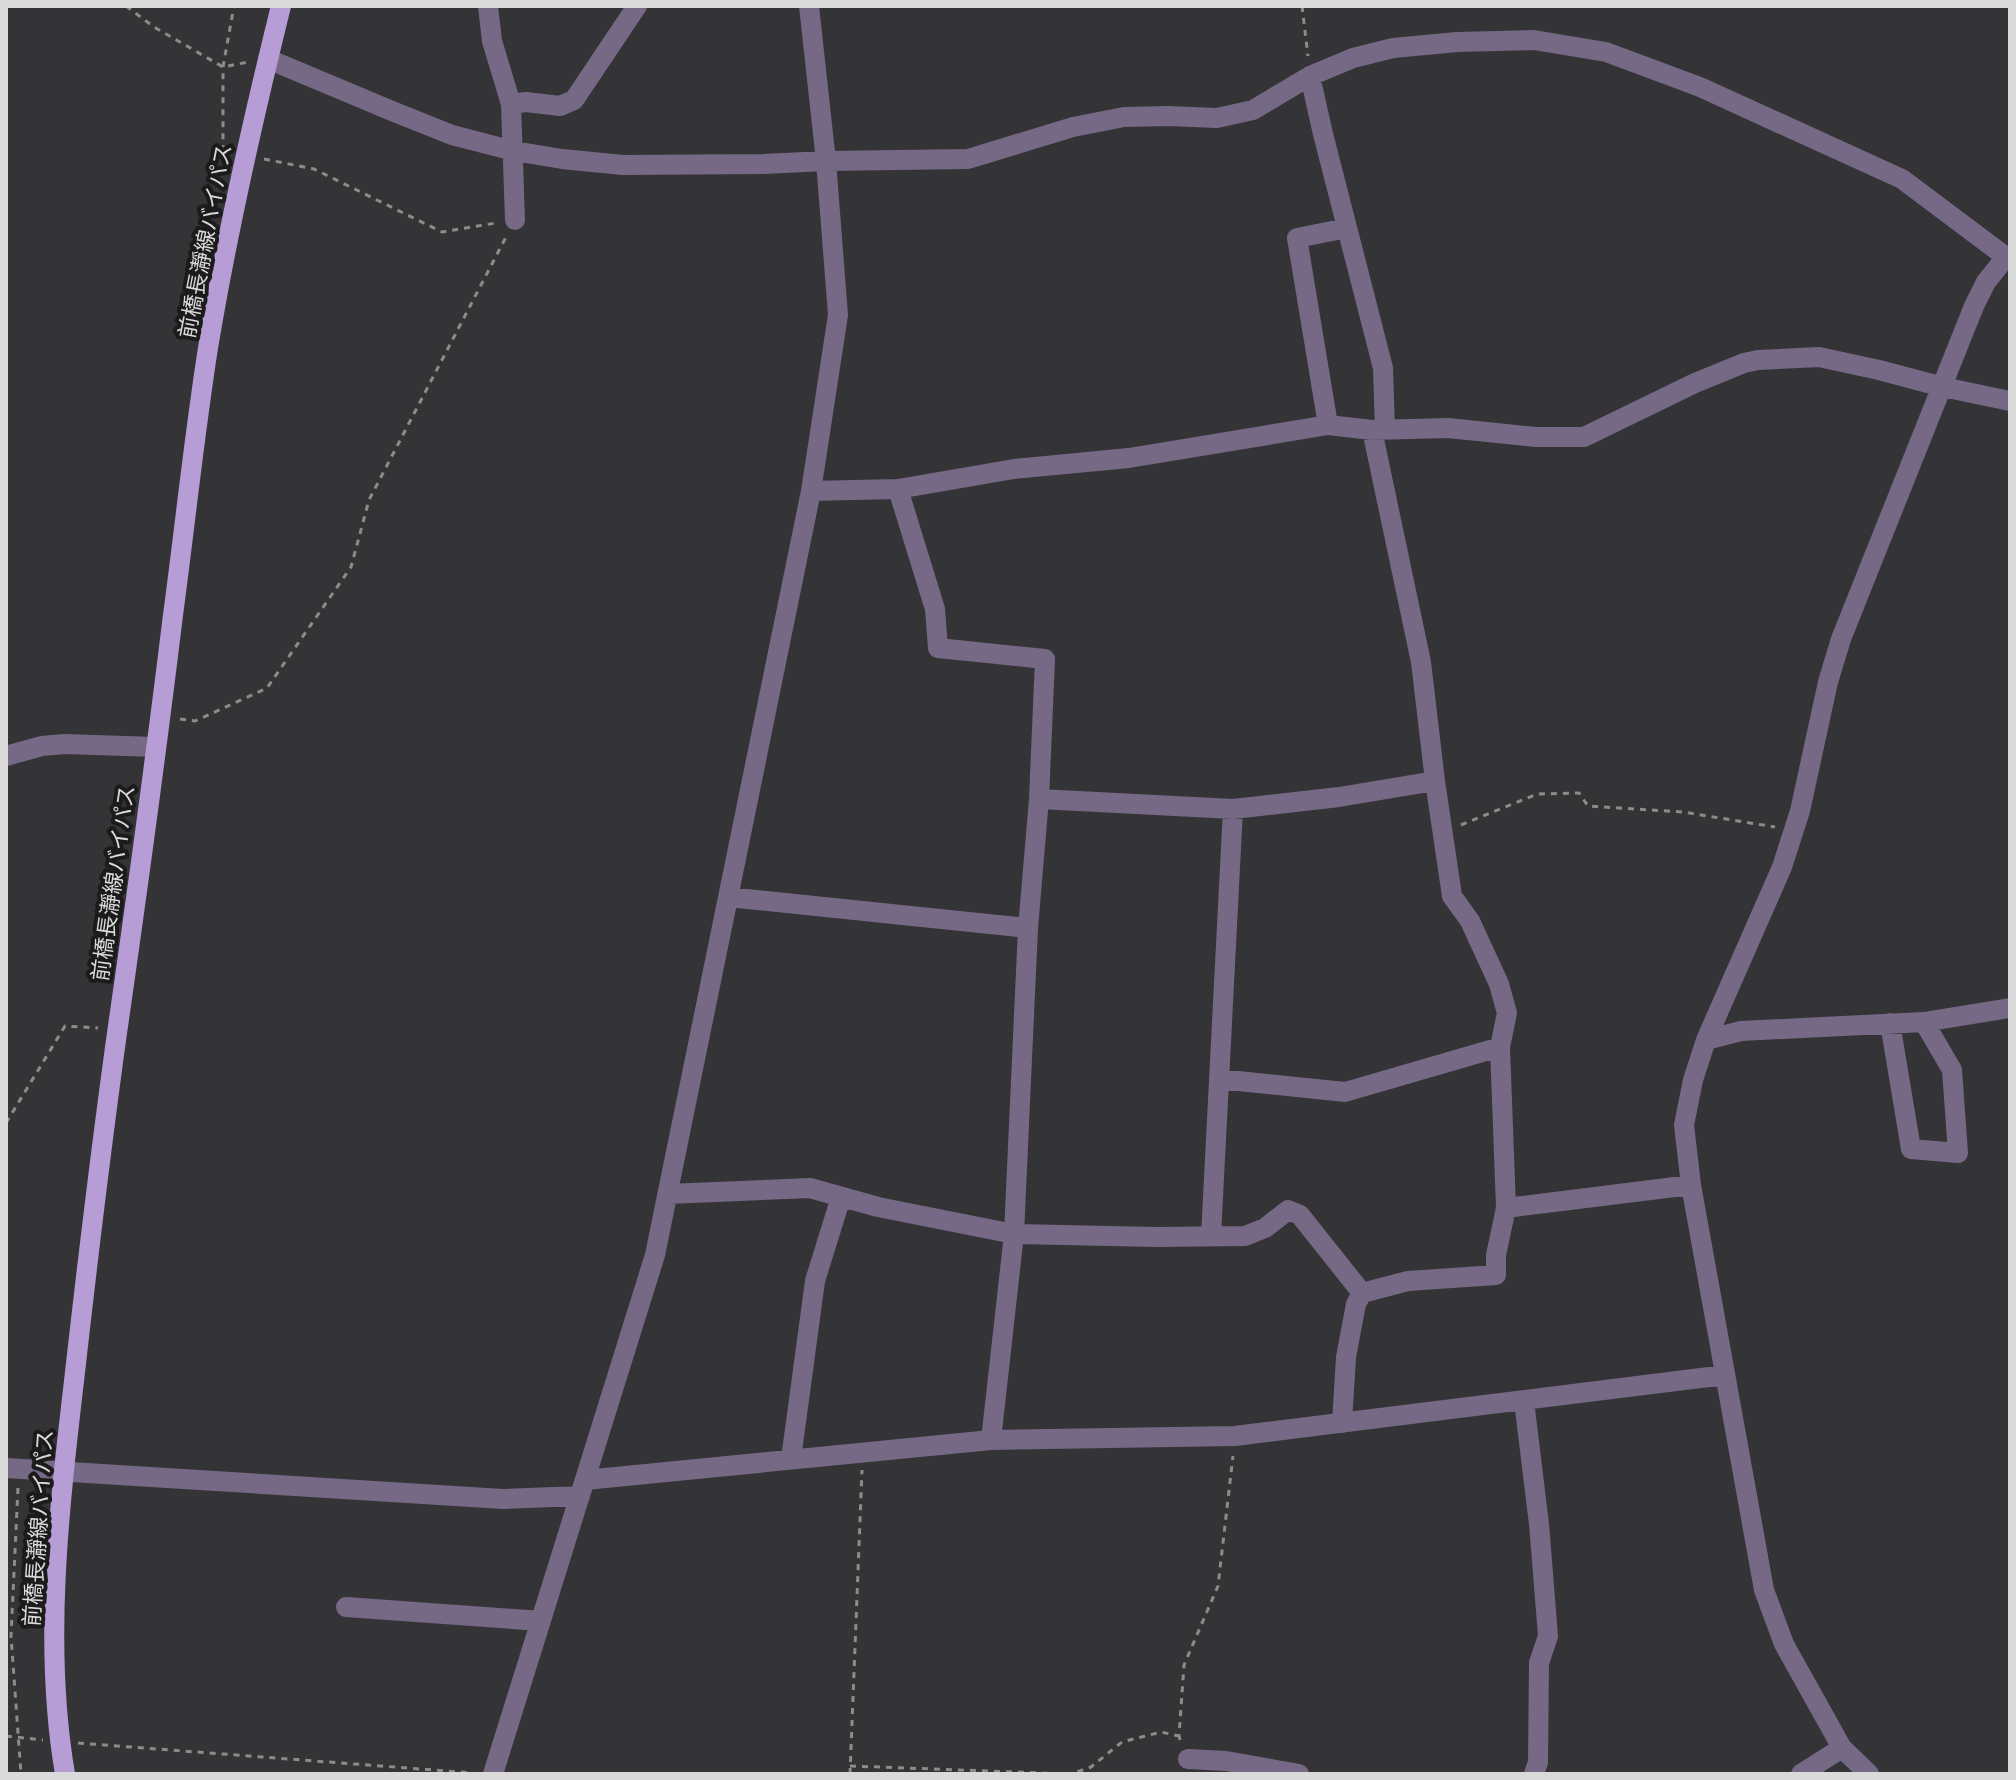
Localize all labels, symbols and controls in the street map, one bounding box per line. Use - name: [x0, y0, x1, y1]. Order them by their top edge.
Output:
- street label: 前橋長瀞線バイパス: [173, 142, 238, 341]
- street label: 前橋長瀞線バイパス: [86, 783, 141, 983]
- street label: 前橋長瀞線バイパス: [18, 1429, 59, 1628]

